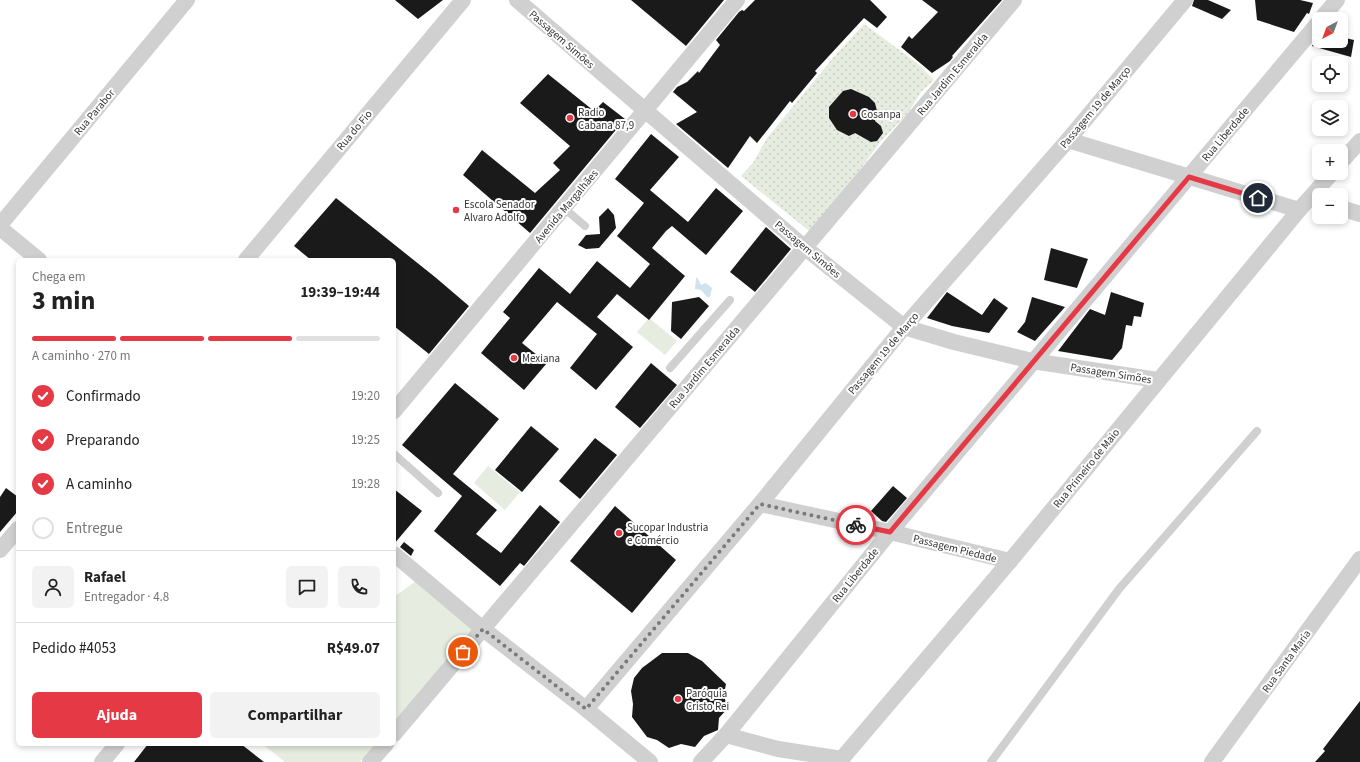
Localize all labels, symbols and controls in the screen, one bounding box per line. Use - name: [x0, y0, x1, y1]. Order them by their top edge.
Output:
- street label: Passagem Simões: [526, 7, 598, 72]
- north arrow: [1312, 12, 1348, 48]
- map controls: [1312, 12, 1348, 224]
- street label: Rua Jardim Esmeralda: [913, 30, 991, 119]
- button: locate: [1312, 56, 1348, 92]
- street label: Passagem 19 de Março: [1056, 63, 1134, 152]
- street label: Rua Parabor: [71, 86, 118, 139]
- button: layers: [1312, 100, 1348, 136]
- street label: Rua Liberdade: [1198, 104, 1253, 165]
- place label: Radio Cabana 87,9: [578, 105, 634, 133]
- street label: Rua do Fio: [333, 107, 376, 154]
- place label: Cosanpa: [861, 107, 901, 122]
- marker: Cosanpa: [848, 109, 858, 119]
- marker: Radio Cabana 87,9: [565, 113, 575, 123]
- button: +: [1312, 144, 1348, 180]
- street label: Avenida Margalhães: [531, 166, 602, 246]
- pin: [1241, 181, 1275, 215]
- icon: home: [1247, 187, 1269, 209]
- button: −: [1312, 188, 1348, 224]
- place label: Escola Senador Alvaro Adolfo: [464, 197, 535, 225]
- marker: Escola Senador Alvaro Adolfo: [451, 205, 461, 215]
- street label: Passagem Simões: [771, 217, 844, 282]
- text: Chega em: [32, 268, 86, 286]
- text: 3 min: [32, 282, 95, 319]
- text: 19:39–19:44: [300, 282, 380, 303]
- street label: Passagem 19 de Março: [844, 309, 922, 398]
- street label: Rua Jardim Esmeralda: [665, 323, 743, 412]
- text: A caminho · 270 m: [32, 347, 130, 365]
- place label: Mexiana: [522, 351, 560, 366]
- marker: Mexiana: [509, 353, 519, 363]
- street label: Passagem Simões: [1069, 360, 1153, 387]
- icon: check: [32, 385, 54, 407]
- text: Confirmado: [66, 386, 141, 407]
- text: 19:20: [351, 387, 380, 405]
- street label: Rua Primeiro de Maio: [1050, 426, 1123, 511]
- icon: check: [32, 429, 54, 451]
- text: Preparando: [66, 430, 140, 451]
- text: 19:25: [351, 431, 380, 449]
- icon: check: [32, 473, 54, 495]
- text: A caminho: [66, 474, 132, 495]
- text: 19:28: [351, 475, 380, 493]
- courier: [836, 505, 876, 545]
- icon: bike: [845, 514, 867, 536]
- text: Entregue: [66, 518, 123, 539]
- place label: Sucopar Industria e Comércio: [627, 520, 708, 548]
- marker: Sucopar Industria e Comércio: [614, 528, 624, 538]
- street label: Passagem Piedade: [911, 531, 999, 566]
- street label: Rua Liberdade: [829, 544, 882, 606]
- button: person: [32, 566, 74, 608]
- button: chat: [286, 566, 328, 608]
- button: phone: [338, 566, 380, 608]
- text: Rafael: [84, 567, 126, 588]
- text: Entregador · 4.8: [84, 588, 169, 606]
- street label: Rua Santa Maria: [1259, 627, 1314, 696]
- pin: [446, 635, 480, 669]
- text: Pedido #4053: [32, 638, 116, 659]
- text: R$49.07: [327, 638, 380, 659]
- icon: bag: [452, 641, 474, 663]
- place label: Paróquia Cristo Rei: [686, 686, 729, 714]
- button: Ajuda: [32, 692, 202, 738]
- button: Compartilhar: [210, 692, 380, 738]
- marker: Paróquia Cristo Rei: [673, 694, 683, 704]

